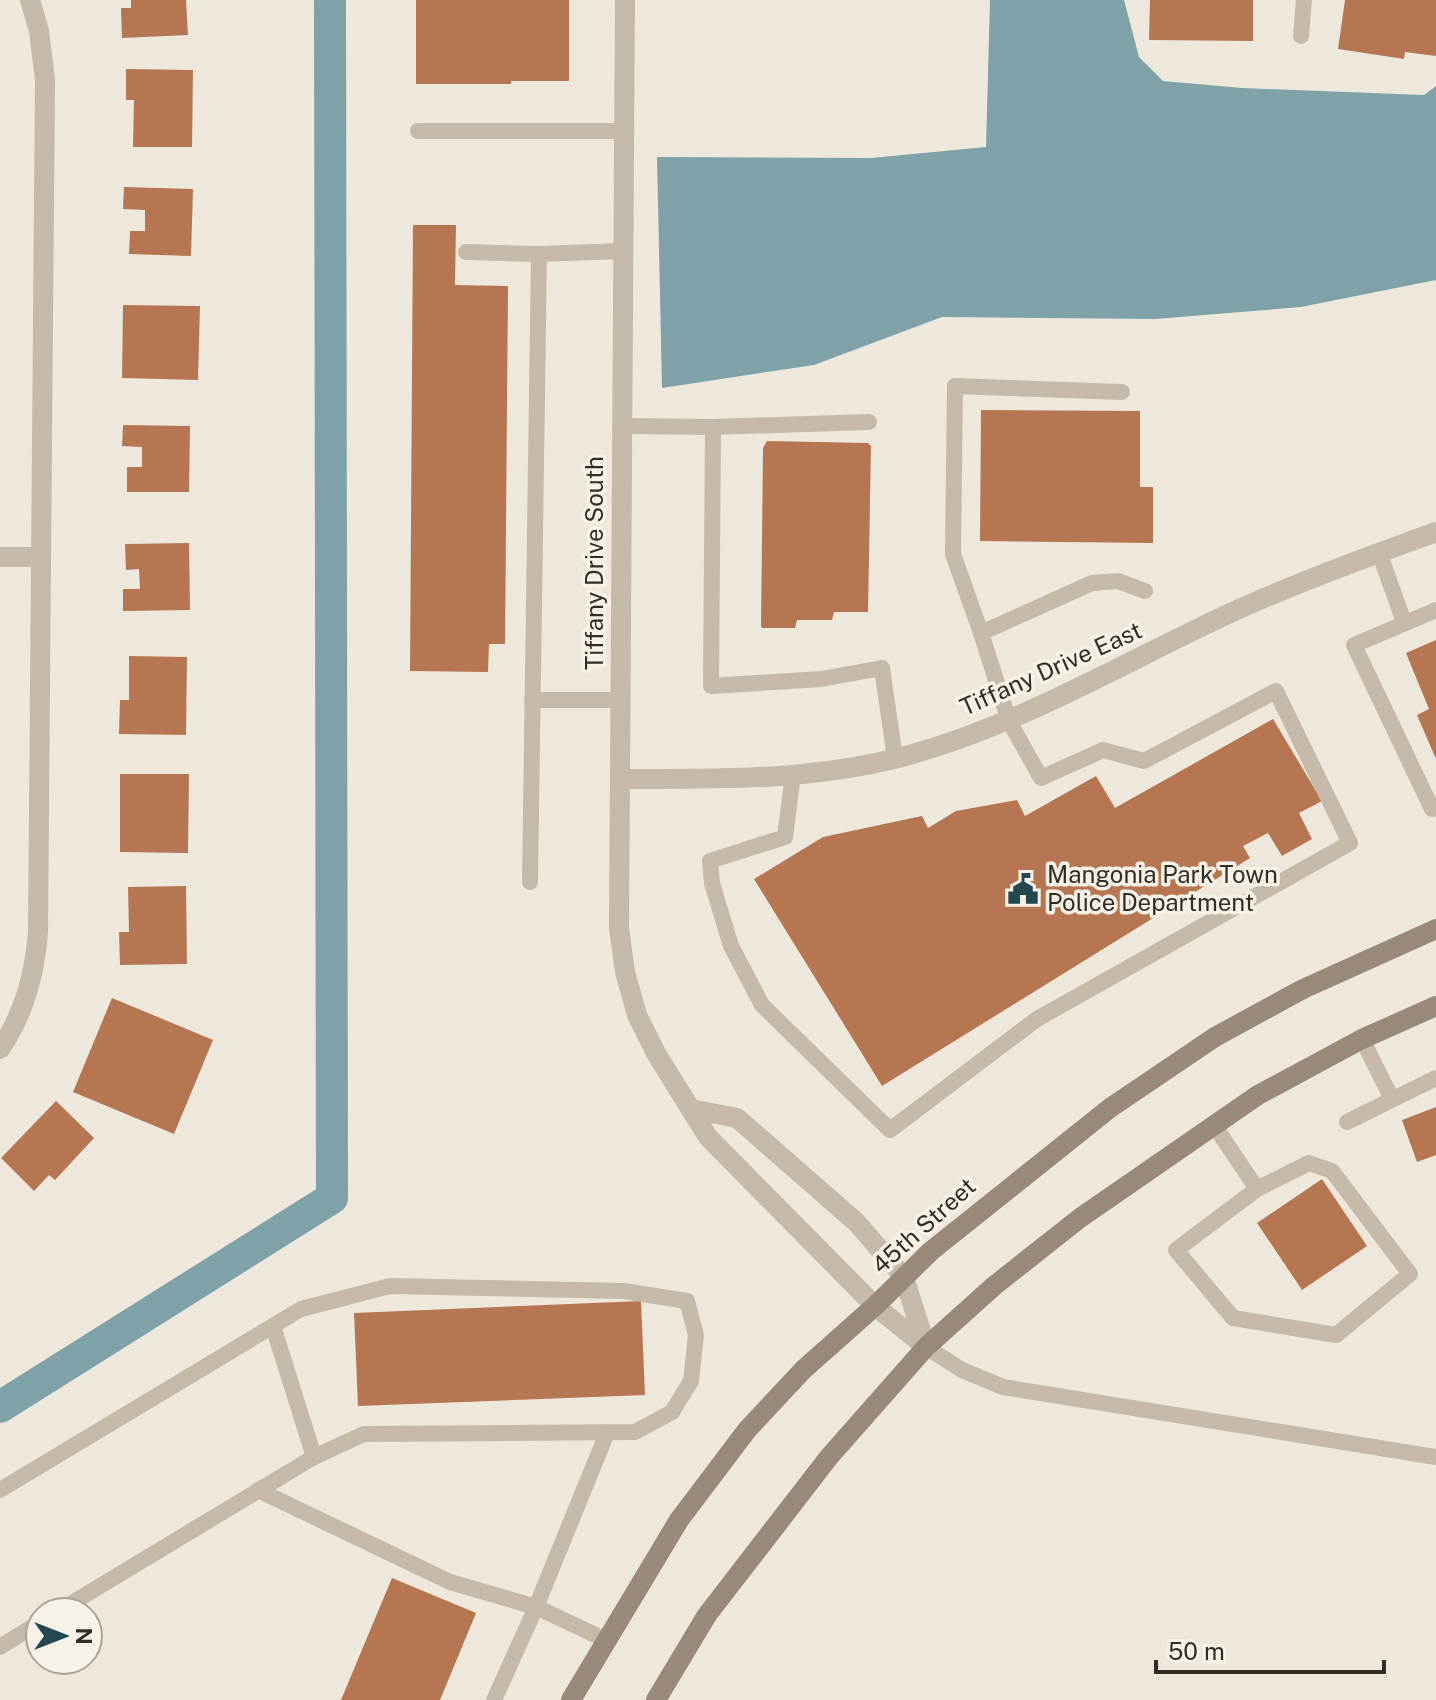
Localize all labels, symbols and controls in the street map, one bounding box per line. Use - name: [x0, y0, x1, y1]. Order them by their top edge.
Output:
- street label: Tiffany Drive South: [580, 456, 608, 670]
- street label: Tiffany Drive East: [955, 615, 1146, 721]
- place label: Mangonia Park Town Police Department: [1047, 860, 1278, 916]
- public building icon: Mangonia Park Town Police Department: [1006, 872, 1040, 906]
- street label: 45th Street: [866, 1172, 981, 1279]
- north arrow: [24, 1596, 104, 1676]
- scale bar: [1156, 1624, 1384, 1674]
- text: N: [71, 1627, 97, 1645]
- text: 50 m: [1168, 1637, 1225, 1665]

